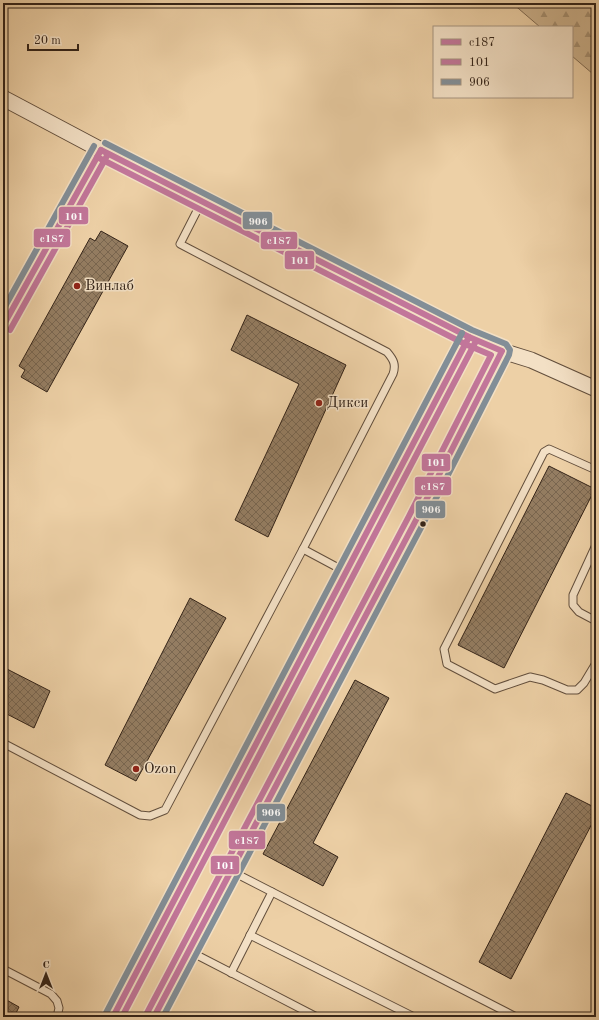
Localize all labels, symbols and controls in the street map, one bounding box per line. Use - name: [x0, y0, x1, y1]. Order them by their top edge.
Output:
- scale bar: [28, 26, 78, 52]
- legend: [433, 26, 573, 98]
- text: 20 m: [34, 35, 61, 47]
- text: с187: [469, 37, 495, 49]
- text: 101: [469, 57, 490, 69]
- text: 906: [469, 77, 490, 89]
- line badge: 101: [58, 206, 89, 225]
- line badge: 906: [242, 211, 273, 230]
- text: 101: [64, 212, 84, 223]
- text: 906: [248, 217, 268, 228]
- line badge: с187: [33, 228, 71, 248]
- line badge: с187: [260, 231, 298, 250]
- text: с187: [40, 234, 64, 245]
- text: с187: [267, 236, 291, 247]
- line badge: 101: [284, 250, 315, 270]
- text: 101: [290, 256, 310, 267]
- place label: Винлаб: [85, 279, 134, 294]
- marker: Винлаб: [72, 281, 82, 291]
- place label: Дикси: [327, 396, 368, 411]
- marker: Дикси: [314, 398, 324, 408]
- line badge: 101: [421, 453, 451, 472]
- text: 101: [426, 458, 446, 469]
- line badge: с187: [414, 476, 452, 496]
- text: с187: [421, 482, 445, 493]
- line badge: 906: [415, 500, 446, 519]
- text: 906: [421, 505, 441, 516]
- unlabelled marker: [418, 519, 428, 529]
- place label: Ozon: [144, 762, 177, 777]
- marker: Ozon: [131, 764, 141, 774]
- line badge: 906: [256, 803, 286, 822]
- text: 906: [261, 808, 281, 819]
- line badge: с187: [228, 830, 266, 850]
- text: с187: [235, 836, 259, 847]
- line badge: 101: [210, 855, 240, 875]
- text: 101: [215, 861, 235, 872]
- north arrow: [26, 954, 66, 994]
- text: С: [42, 960, 50, 971]

